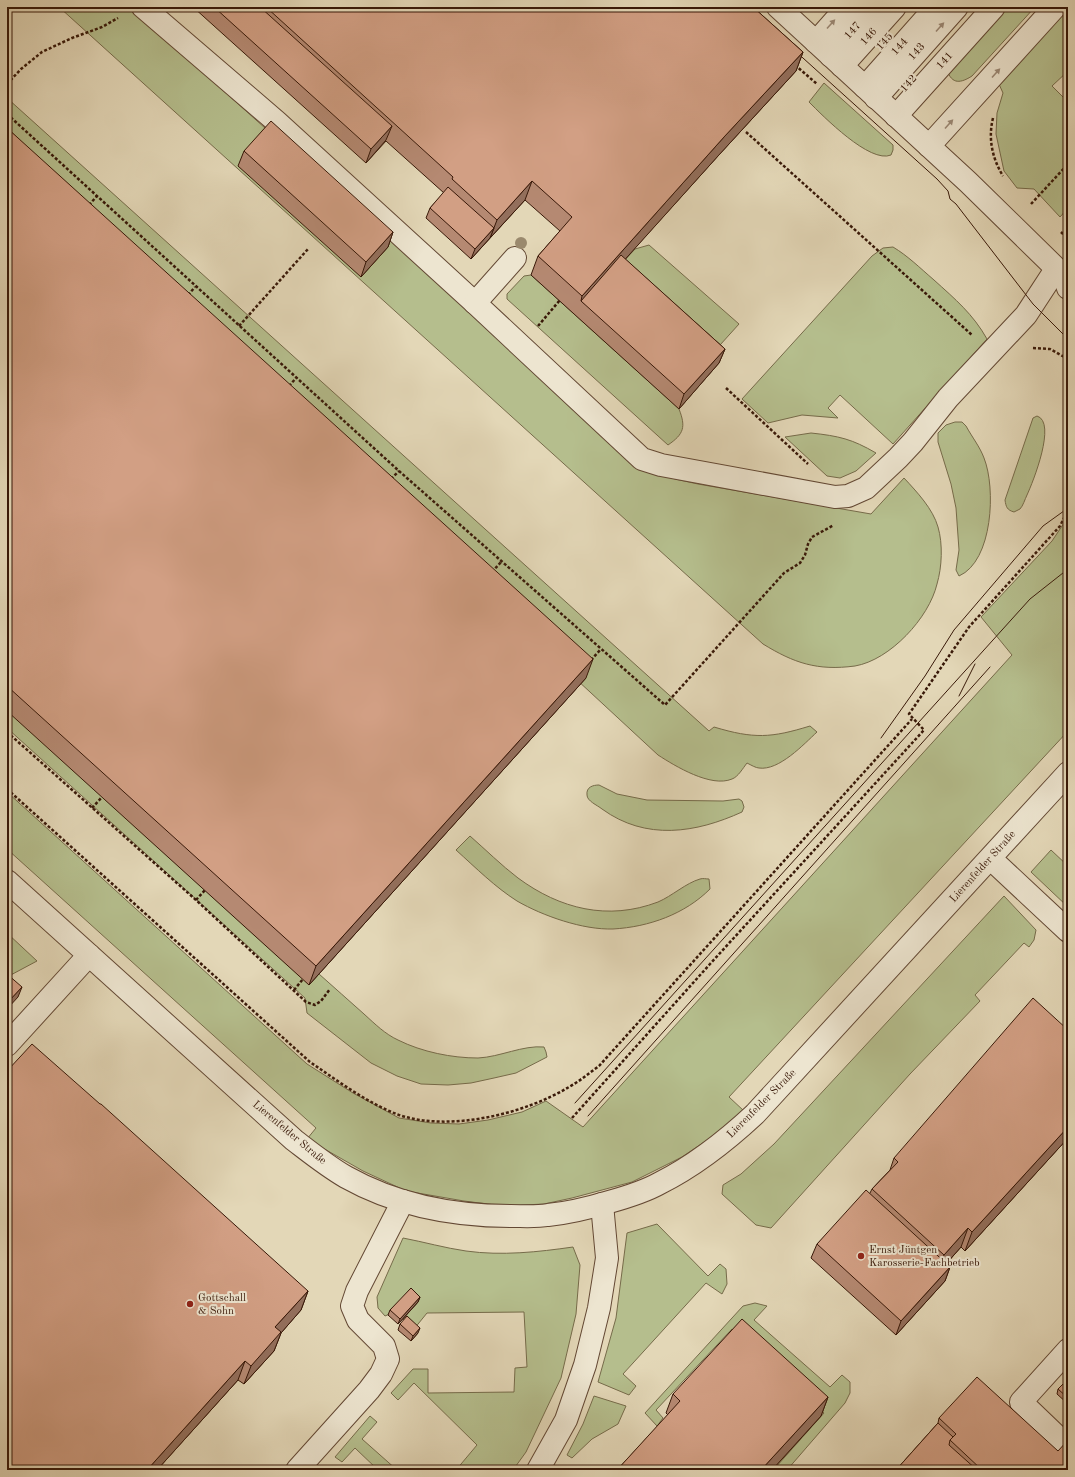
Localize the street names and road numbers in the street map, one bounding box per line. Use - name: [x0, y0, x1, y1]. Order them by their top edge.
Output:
- street label: 147: [843, 20, 863, 42]
- street label: 146: [859, 26, 879, 48]
- street label: 145: [875, 31, 895, 53]
- street label: 144: [890, 36, 910, 58]
- street label: 143: [907, 41, 927, 63]
- street label: 141: [935, 50, 955, 72]
- street label: 142: [899, 73, 919, 95]
- street label: Lierenfelder Straße: [948, 829, 1018, 905]
- street label: Lierenfelder Straße: [725, 1067, 799, 1141]
- street label: Lierenfelder Straße: [250, 1099, 328, 1167]

